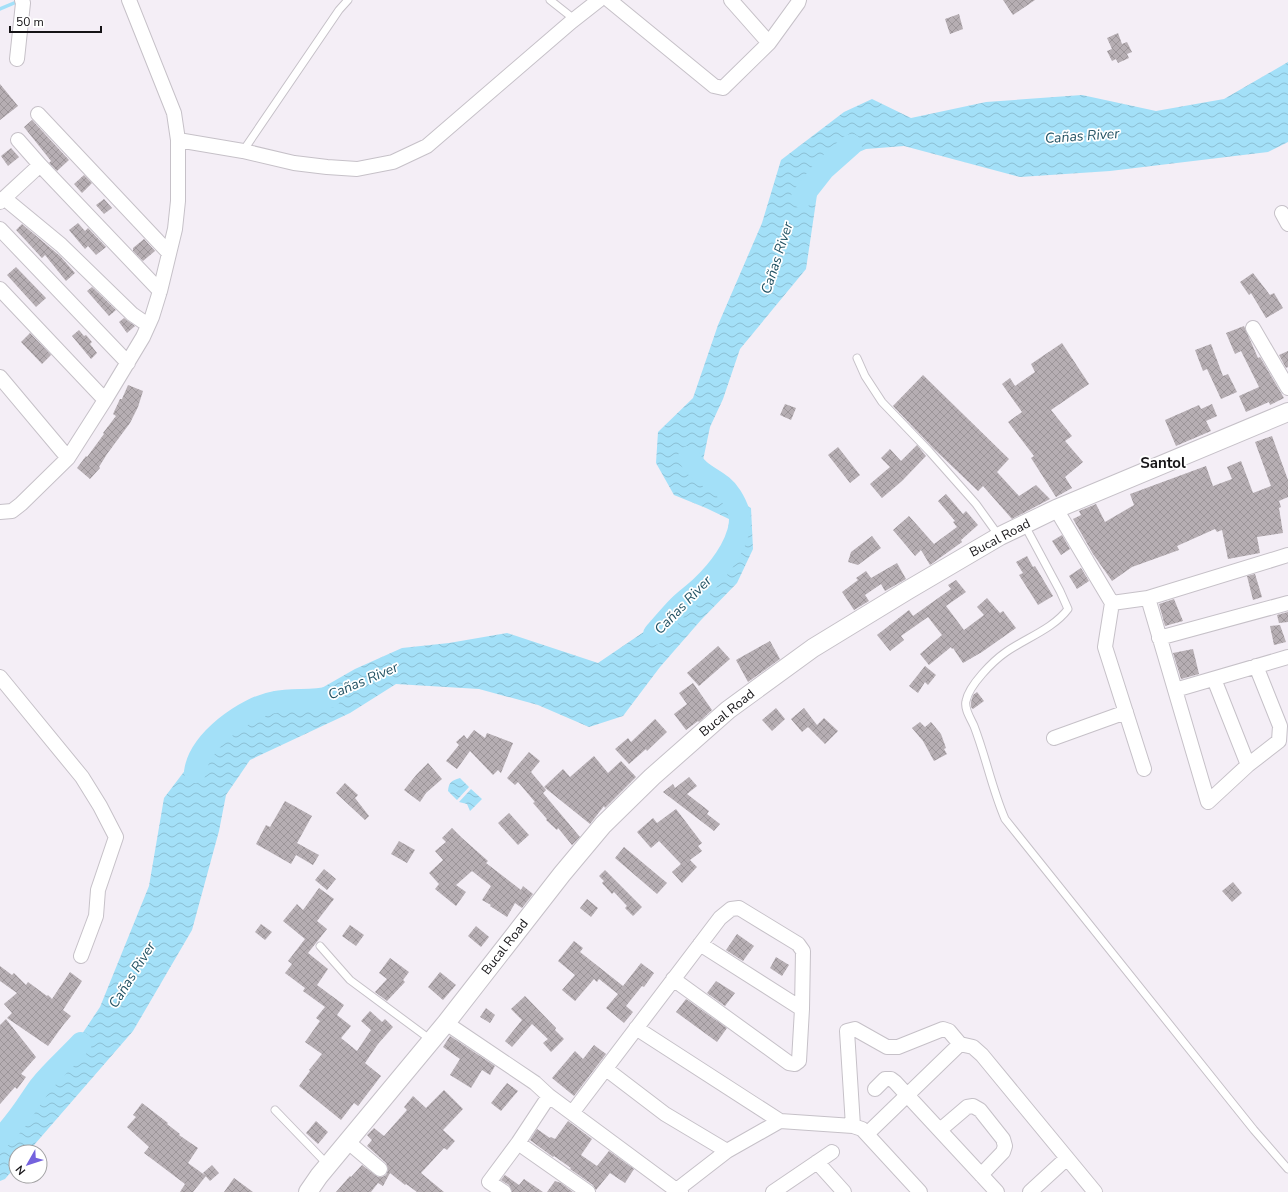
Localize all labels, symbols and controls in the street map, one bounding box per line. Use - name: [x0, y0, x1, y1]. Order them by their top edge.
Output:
- scale bar: [10, 8, 101, 34]
- text: 50 m: [16, 14, 44, 30]
- water label: Cañas River: [1044, 124, 1121, 148]
- water label: Cañas River: [756, 219, 798, 296]
- district label: Santol: [1140, 453, 1186, 473]
- street label: Bucal Road: [966, 514, 1034, 562]
- water label: Cañas River: [650, 571, 716, 638]
- water label: Cañas River: [325, 657, 402, 704]
- street label: Bucal Road: [696, 685, 758, 741]
- street label: Bucal Road: [477, 915, 533, 979]
- water label: Cañas River: [104, 938, 160, 1012]
- north arrow: [8, 1144, 48, 1184]
- text: N: [12, 1162, 29, 1178]

